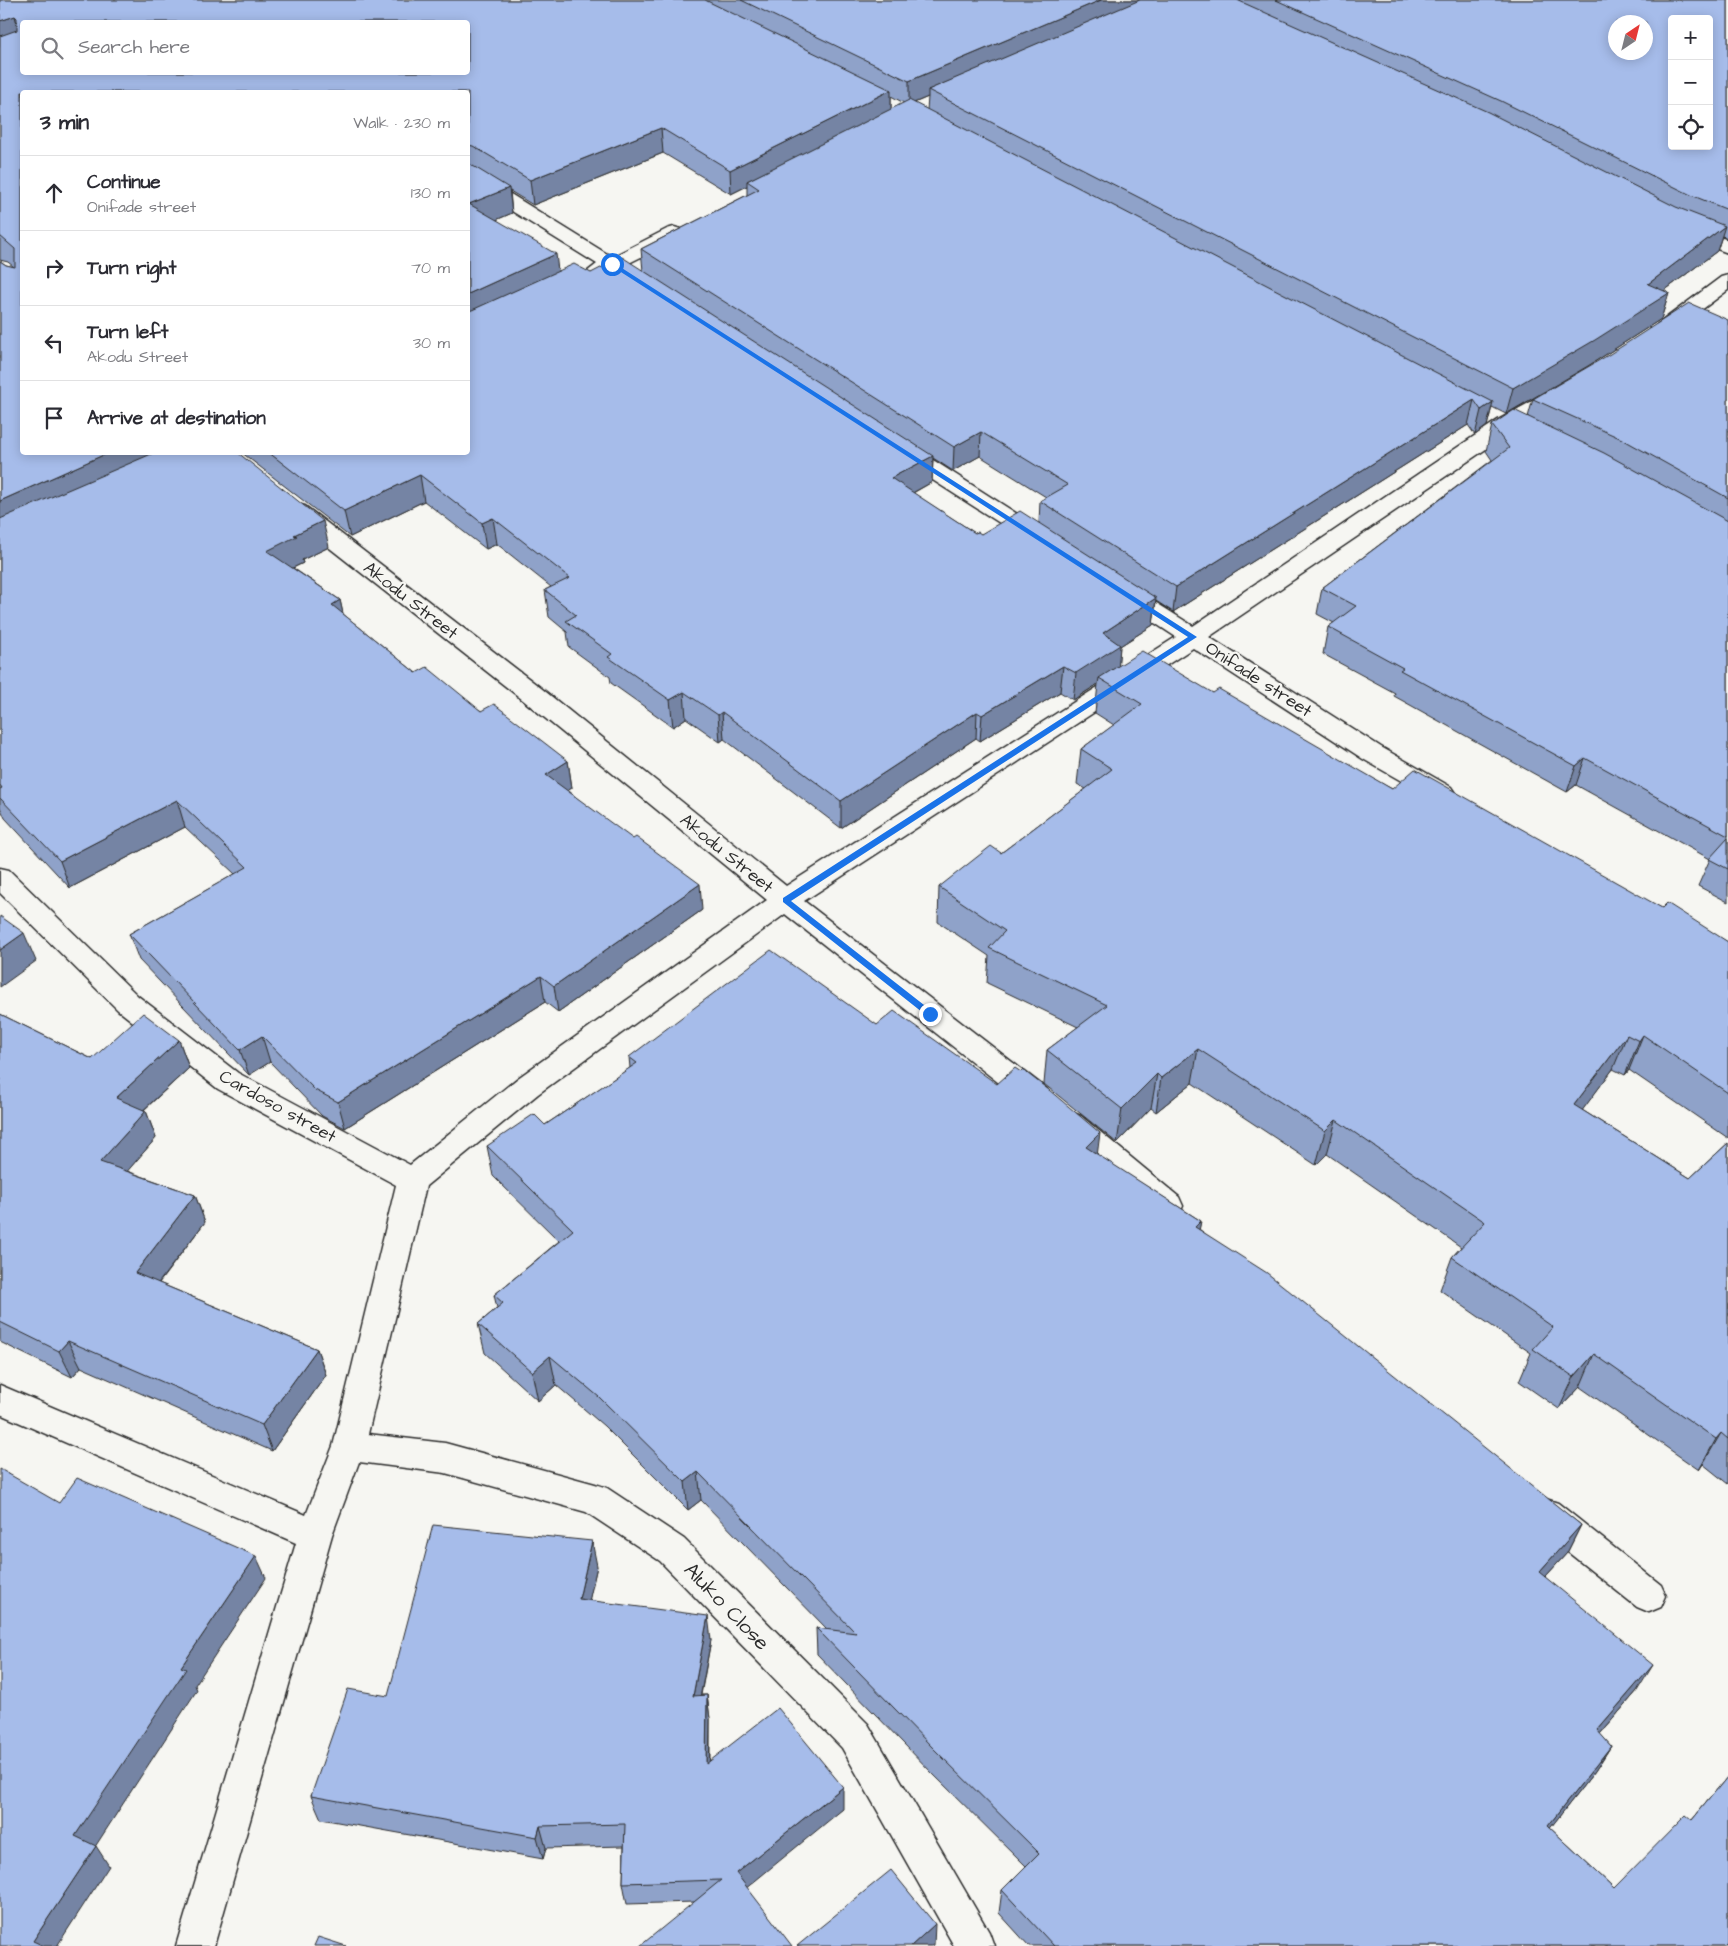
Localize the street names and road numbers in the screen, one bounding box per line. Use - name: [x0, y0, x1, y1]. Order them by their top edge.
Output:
- street label: Akodu Street: [358, 556, 464, 646]
- street label: Onifade street: [1200, 635, 1318, 724]
- street label: Akodu Street: [675, 808, 779, 899]
- street label: Cardoso street: [215, 1064, 342, 1149]
- street label: Aluko Close: [677, 1556, 776, 1657]

